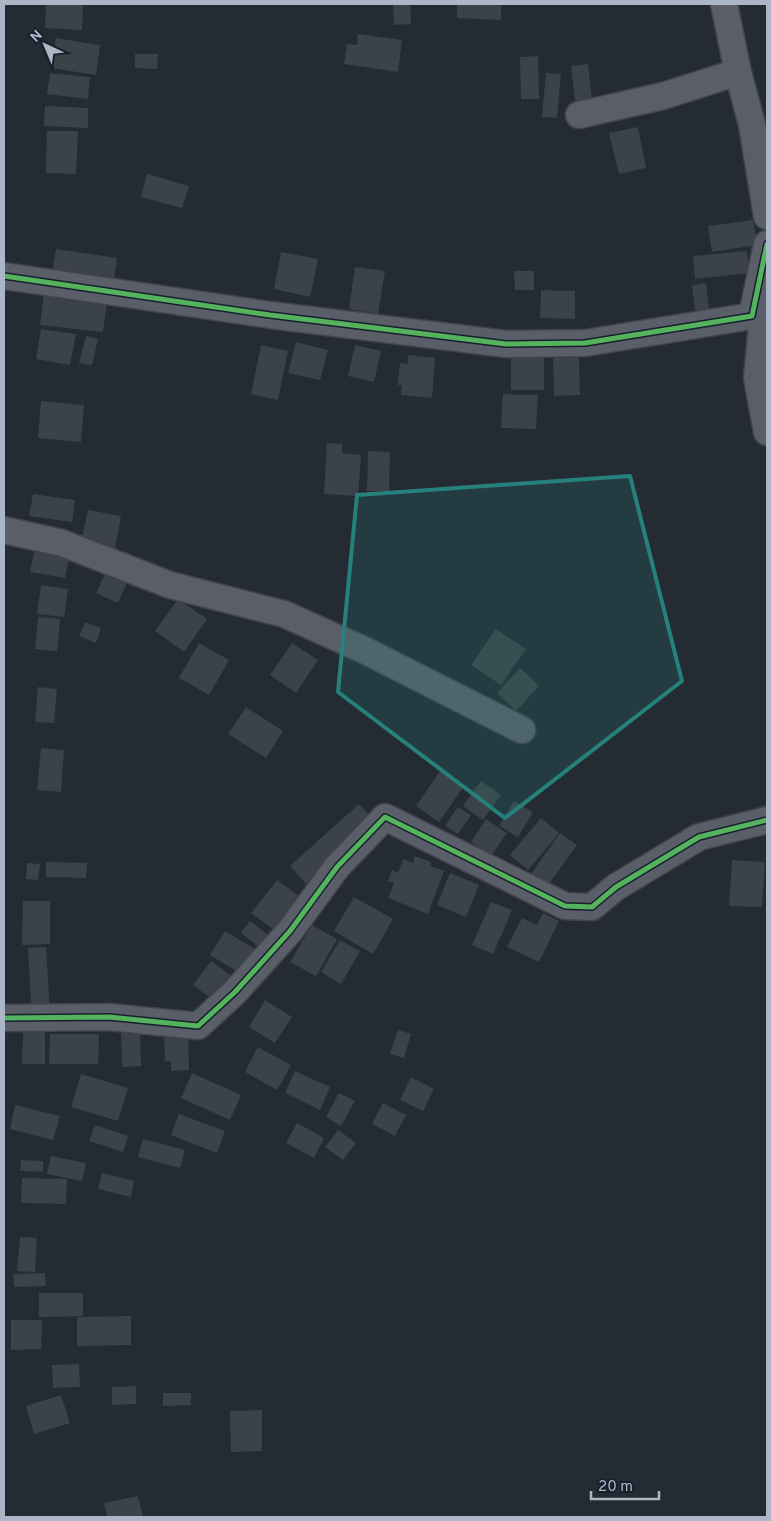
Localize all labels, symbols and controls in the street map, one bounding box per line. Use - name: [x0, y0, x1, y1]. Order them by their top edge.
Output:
- north arrow: [20, 20, 70, 70]
- text: N: [27, 27, 47, 46]
- scale bar: [591, 1468, 658, 1500]
- text: 20 m: [598, 1478, 633, 1497]

